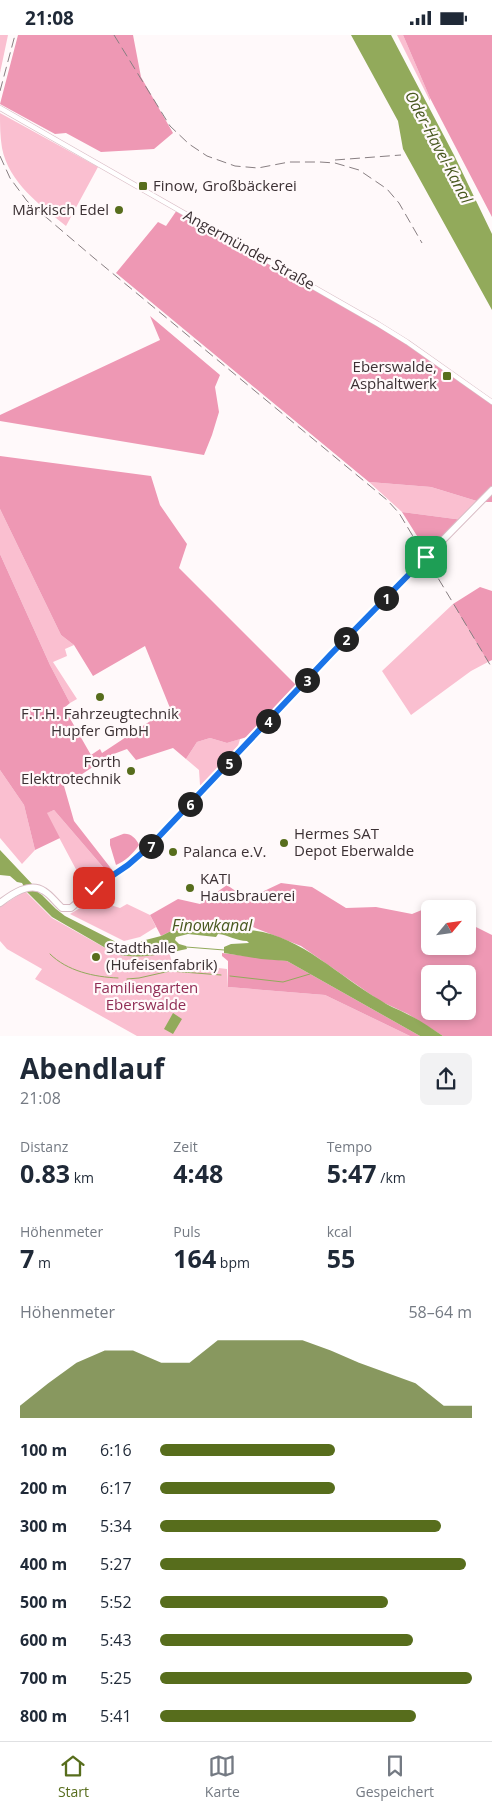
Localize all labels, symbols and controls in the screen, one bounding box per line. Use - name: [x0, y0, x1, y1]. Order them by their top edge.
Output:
- text: 21:08: [25, 5, 74, 31]
- water label: Oder-Havel-Kanal: [400, 87, 478, 208]
- place label: Finow, Großbäckerei: [153, 175, 297, 195]
- marker: Finow, Großbäckerei: [137, 180, 149, 192]
- place label: Märkisch Edel: [12, 199, 109, 219]
- marker: Märkisch Edel: [113, 204, 125, 216]
- street label: Angermünder Straße: [180, 205, 319, 294]
- place label: Eberswalde, Asphaltwerk: [350, 356, 437, 393]
- marker: Eberswalde, Asphaltwerk: [441, 370, 453, 382]
- pin: [405, 536, 447, 578]
- icon: arrive: [412, 543, 440, 571]
- pin: 1: [374, 585, 398, 611]
- text: 1: [382, 589, 391, 608]
- pin: 2: [334, 627, 358, 651]
- text: 2: [342, 630, 351, 649]
- pin: 3: [294, 667, 320, 693]
- text: 3: [303, 671, 312, 690]
- marker: F.T.H. Fahrzeugtechnik Hupfer GmbH: [94, 691, 106, 703]
- place label: F.T.H. Fahrzeugtechnik Hupfer GmbH: [21, 703, 179, 740]
- pin: 4: [256, 709, 280, 733]
- text: 4: [264, 712, 273, 731]
- place label: Forth Elektrotechnik: [21, 751, 121, 788]
- pin: 5: [216, 751, 242, 775]
- text: 5: [225, 754, 234, 773]
- marker: Forth Elektrotechnik: [125, 765, 137, 777]
- pin: 6: [178, 791, 202, 817]
- text: 6: [186, 795, 195, 814]
- place label: Hermes SAT Depot Eberwalde: [294, 823, 414, 860]
- pin: 7: [138, 833, 164, 859]
- text: 7: [147, 837, 156, 856]
- marker: Hermes SAT Depot Eberwalde: [278, 837, 290, 849]
- place label: Palanca e.V.: [183, 841, 266, 861]
- marker: Palanca e.V.: [167, 846, 179, 858]
- pin: [73, 867, 115, 909]
- place label: KATI Hausbrauerei: [200, 868, 295, 905]
- icon: check: [80, 874, 108, 902]
- marker: KATI Hausbrauerei: [184, 882, 196, 894]
- north arrow: [421, 900, 476, 955]
- map controls: [421, 900, 476, 1020]
- water label: Finowkanal: [172, 914, 253, 936]
- place label: Stadthalle (Hufeisenfabrik): [106, 937, 218, 974]
- marker: Stadthalle (Hufeisenfabrik): [90, 951, 102, 963]
- button: locate: [421, 965, 476, 1020]
- park label: Familiengarten Eberswalde: [94, 977, 198, 1014]
- text: Abendlauf: [20, 1049, 164, 1087]
- button: share: [420, 1053, 472, 1105]
- text: 21:08: [20, 1087, 61, 1109]
- text: Distanz: [20, 1137, 68, 1156]
- text: Zeit: [173, 1137, 198, 1156]
- text: Tempo: [327, 1137, 372, 1156]
- text: 0.83: [20, 1156, 70, 1190]
- text: 4:48: [173, 1156, 223, 1190]
- text: 5:47: [327, 1156, 377, 1190]
- text: km: [70, 1168, 94, 1187]
- text: /km: [377, 1168, 406, 1187]
- text: Höhenmeter: [20, 1222, 103, 1241]
- text: Puls: [173, 1222, 201, 1241]
- text: kcal: [327, 1222, 352, 1241]
- text: 7: [20, 1241, 34, 1275]
- text: 164: [173, 1241, 216, 1275]
- text: 55: [327, 1241, 355, 1275]
- text: m: [34, 1253, 51, 1272]
- text: bpm: [216, 1253, 250, 1272]
- text: Höhenmeter: [20, 1301, 115, 1323]
- text: 58–64 m: [408, 1301, 472, 1323]
- text: 100 m: [20, 1439, 67, 1461]
- text: 6:16: [100, 1439, 132, 1461]
- text: 200 m: [20, 1477, 67, 1499]
- text: 6:17: [100, 1477, 132, 1499]
- text: 300 m: [20, 1515, 67, 1537]
- text: 5:34: [100, 1515, 132, 1537]
- text: 400 m: [20, 1553, 67, 1575]
- text: 5:27: [100, 1553, 132, 1575]
- text: 500 m: [20, 1591, 67, 1613]
- text: 5:52: [100, 1591, 132, 1613]
- text: 600 m: [20, 1629, 67, 1651]
- text: 5:43: [100, 1629, 132, 1651]
- text: 700 m: [20, 1667, 67, 1689]
- text: 5:25: [100, 1667, 132, 1689]
- text: 800 m: [20, 1705, 67, 1727]
- text: 5:41: [100, 1705, 132, 1727]
- tab: Start: [58, 1752, 89, 1801]
- tab: Karte: [205, 1752, 240, 1801]
- tab: Gespeichert: [356, 1752, 434, 1801]

